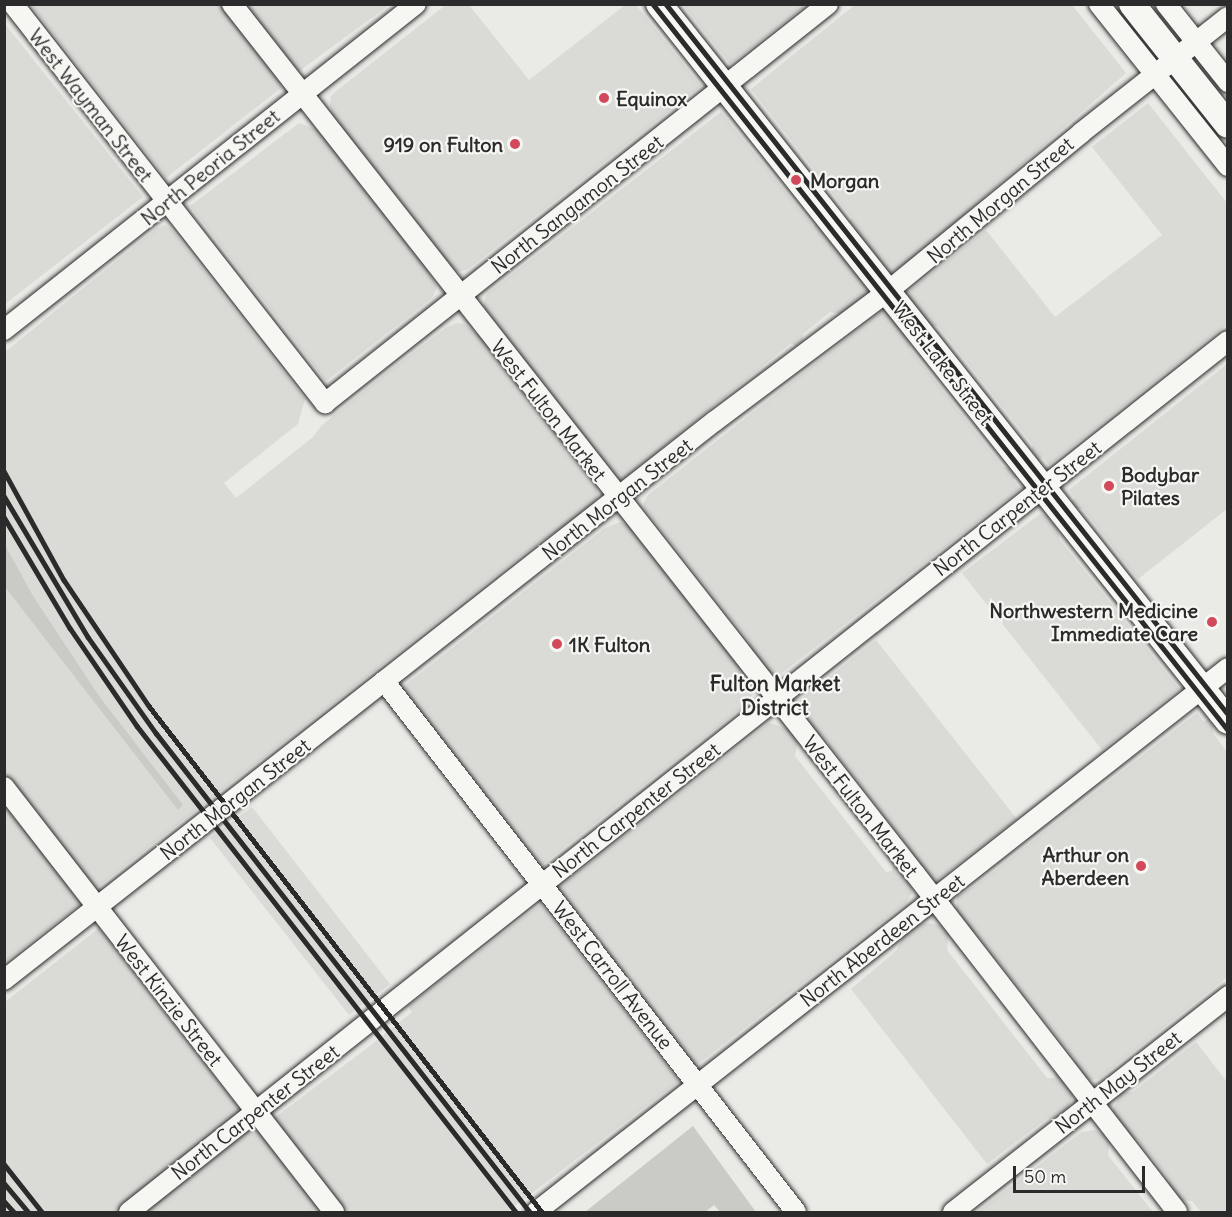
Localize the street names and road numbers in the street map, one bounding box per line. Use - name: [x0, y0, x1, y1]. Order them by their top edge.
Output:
- street label: West Wayman Street: [24, 24, 158, 186]
- street label: North Peoria Street: [136, 104, 284, 230]
- street label: North Sangamon Street: [486, 130, 668, 278]
- street label: North Morgan Street: [922, 132, 1078, 268]
- street label: West Lake Street: [887, 297, 999, 429]
- street label: West Fulton Market: [486, 334, 612, 486]
- street label: North Morgan Street: [537, 433, 697, 565]
- street label: North Carpenter Street: [929, 435, 1105, 581]
- street label: West Fulton Market: [798, 730, 924, 882]
- street label: North Morgan Street: [155, 733, 315, 865]
- street label: North Carpenter Street: [548, 737, 724, 883]
- street label: North Aberdeen Street: [795, 868, 969, 1012]
- street label: West Carroll Avenue: [548, 896, 678, 1054]
- street label: West Kinzie Street: [110, 929, 228, 1071]
- street label: North May Street: [1050, 1025, 1186, 1139]
- street label: North Carpenter Street: [167, 1039, 343, 1185]

